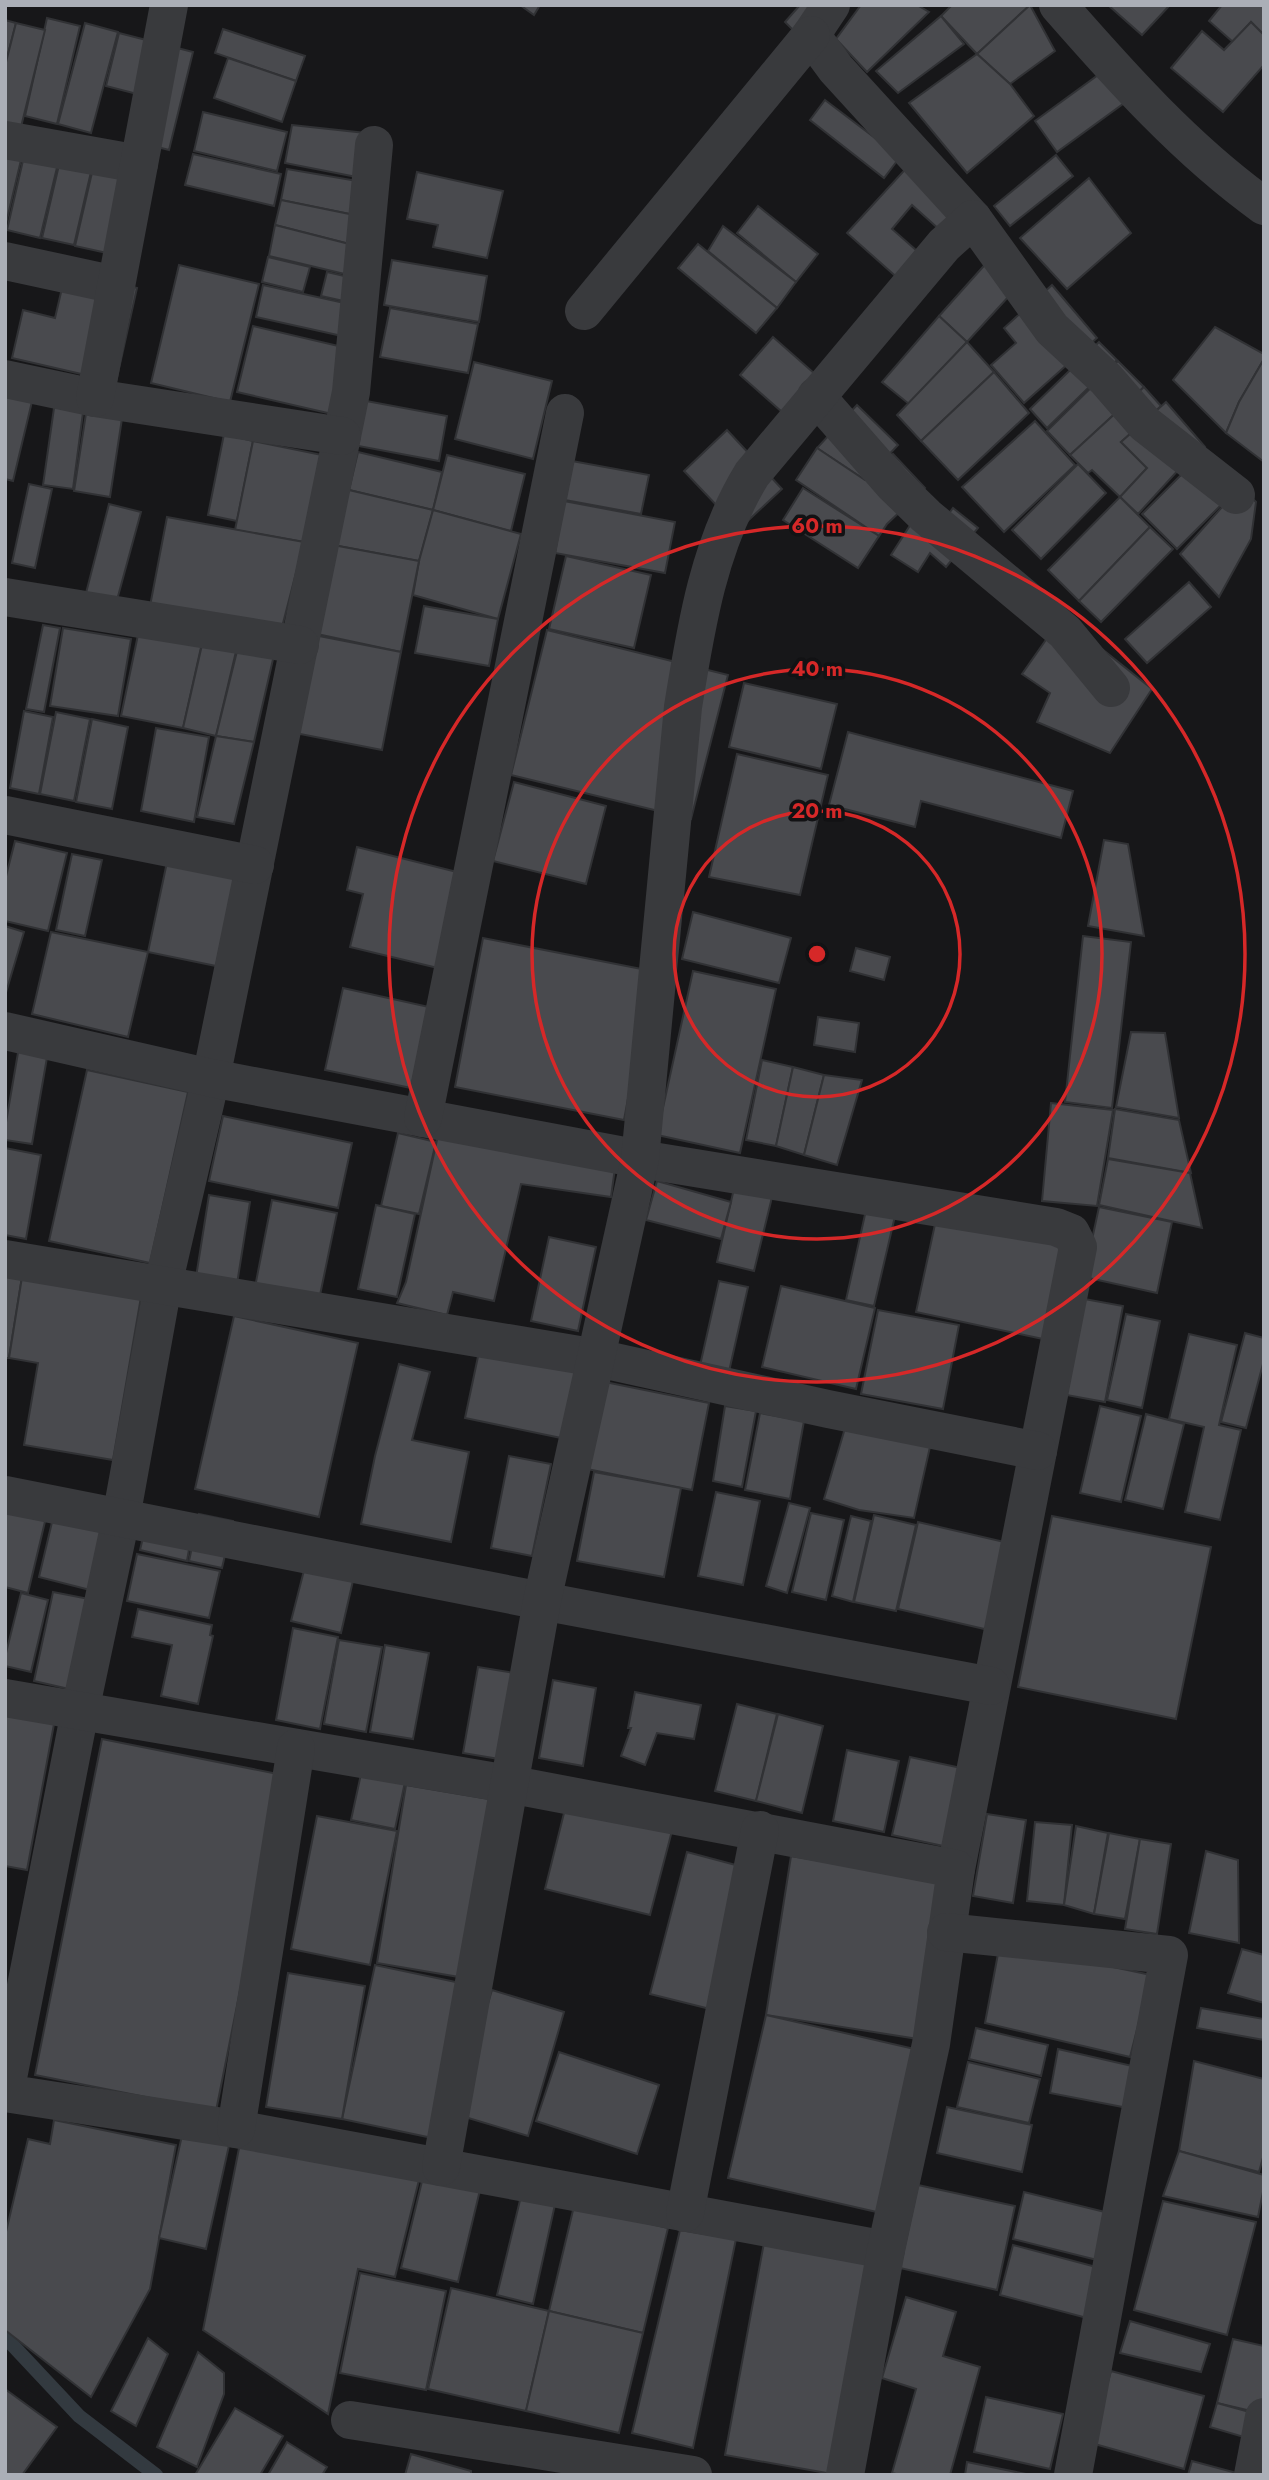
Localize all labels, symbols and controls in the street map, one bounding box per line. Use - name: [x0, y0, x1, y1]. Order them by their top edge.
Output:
- text: 60 m: [791, 511, 843, 541]
- text: 40 m: [791, 654, 843, 684]
- text: 20 m: [791, 796, 843, 826]
- centre of rings: [805, 942, 829, 966]

